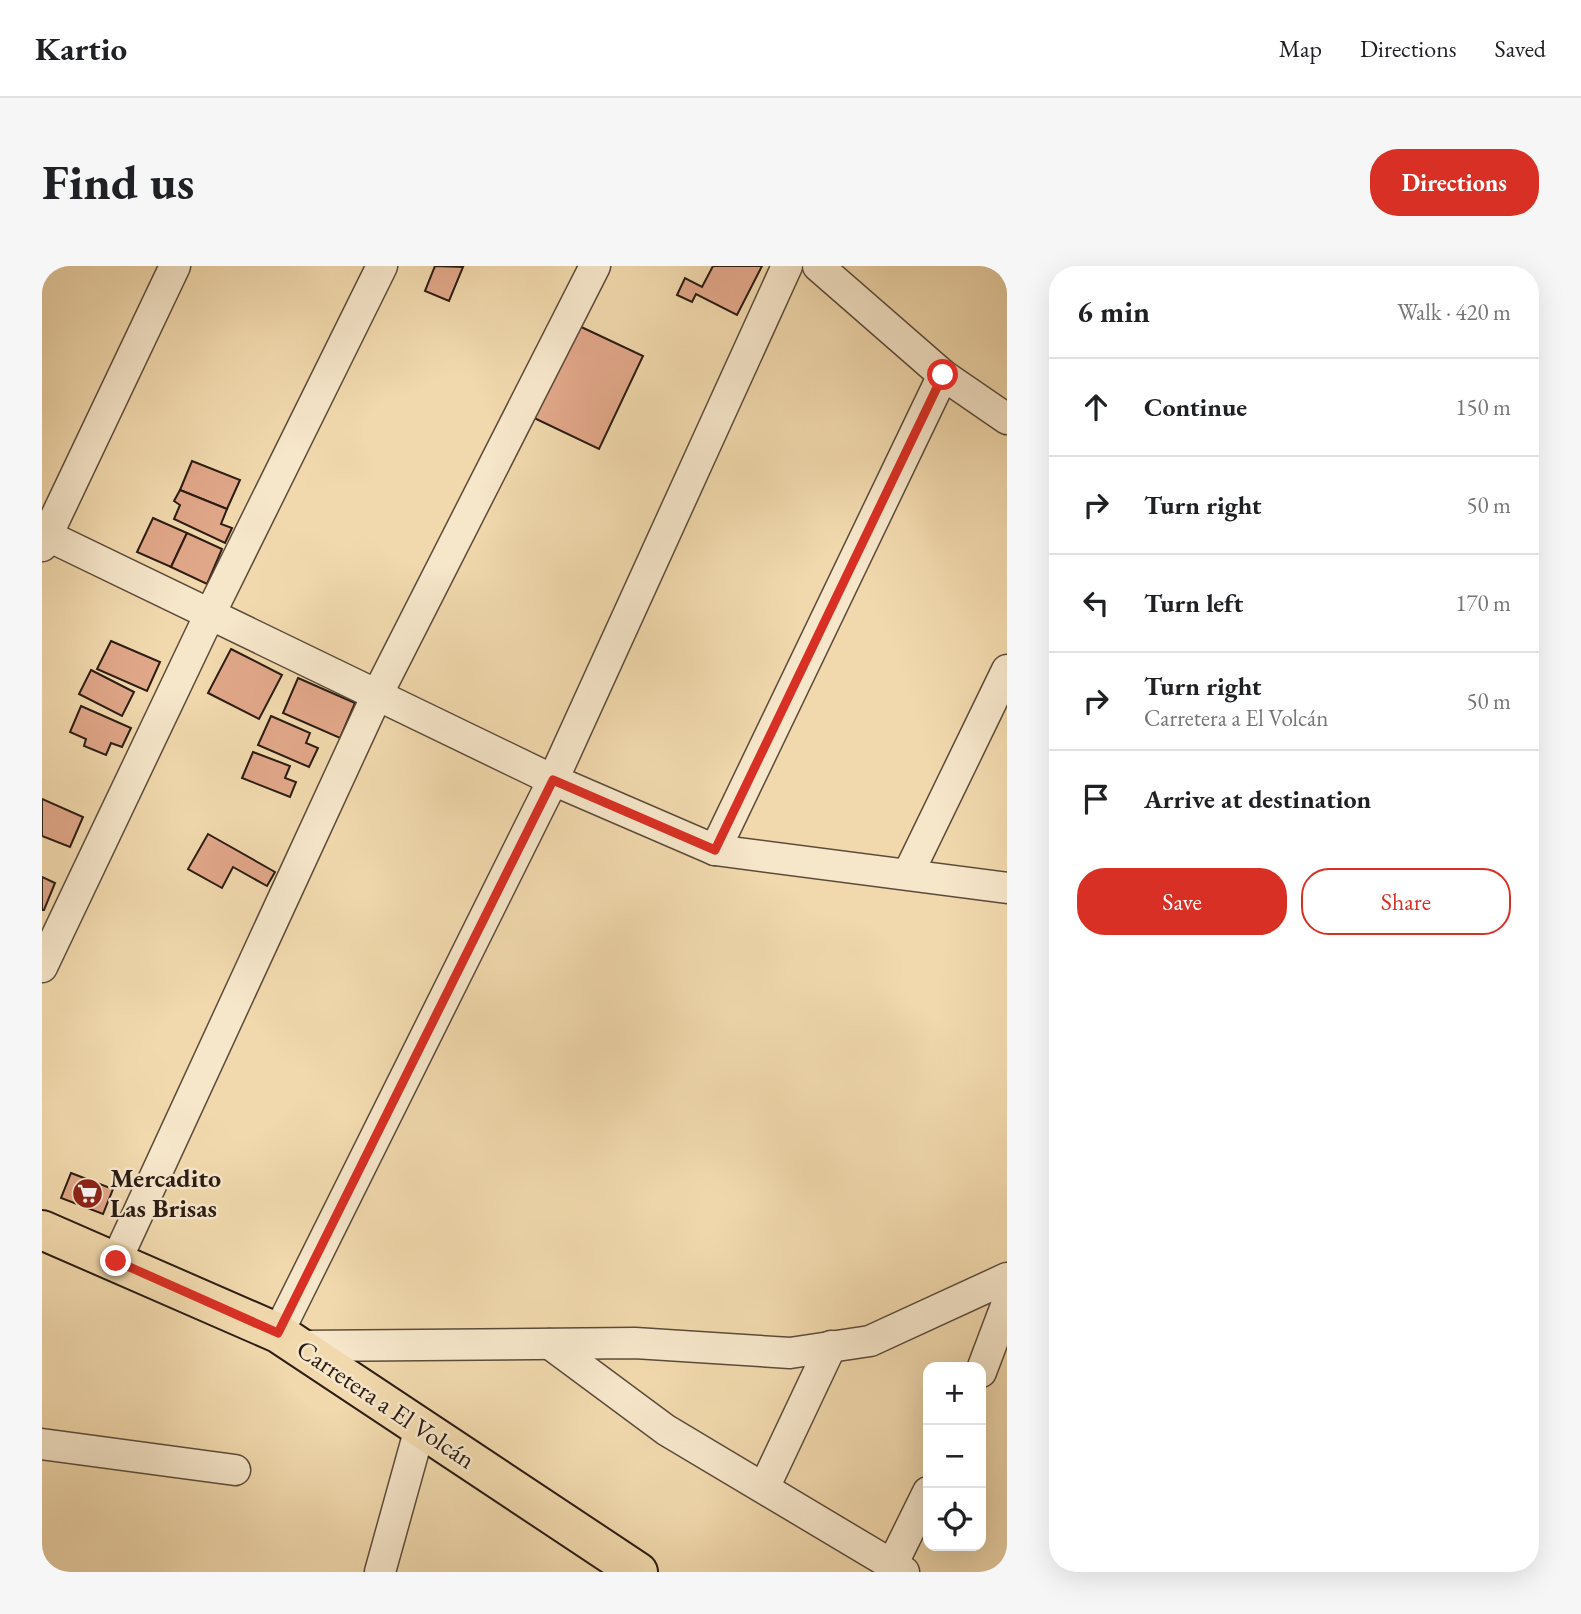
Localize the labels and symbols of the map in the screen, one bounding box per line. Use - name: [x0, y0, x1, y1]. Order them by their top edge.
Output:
- route start: [927, 359, 958, 390]
- place label: Mercadito Las Brisas: [110, 1161, 221, 1225]
- supermarket icon: Mercadito Las Brisas: [70, 1176, 104, 1210]
- route end: [100, 1245, 131, 1276]
- street label: Carretera a El Volcán: [290, 1332, 482, 1477]

